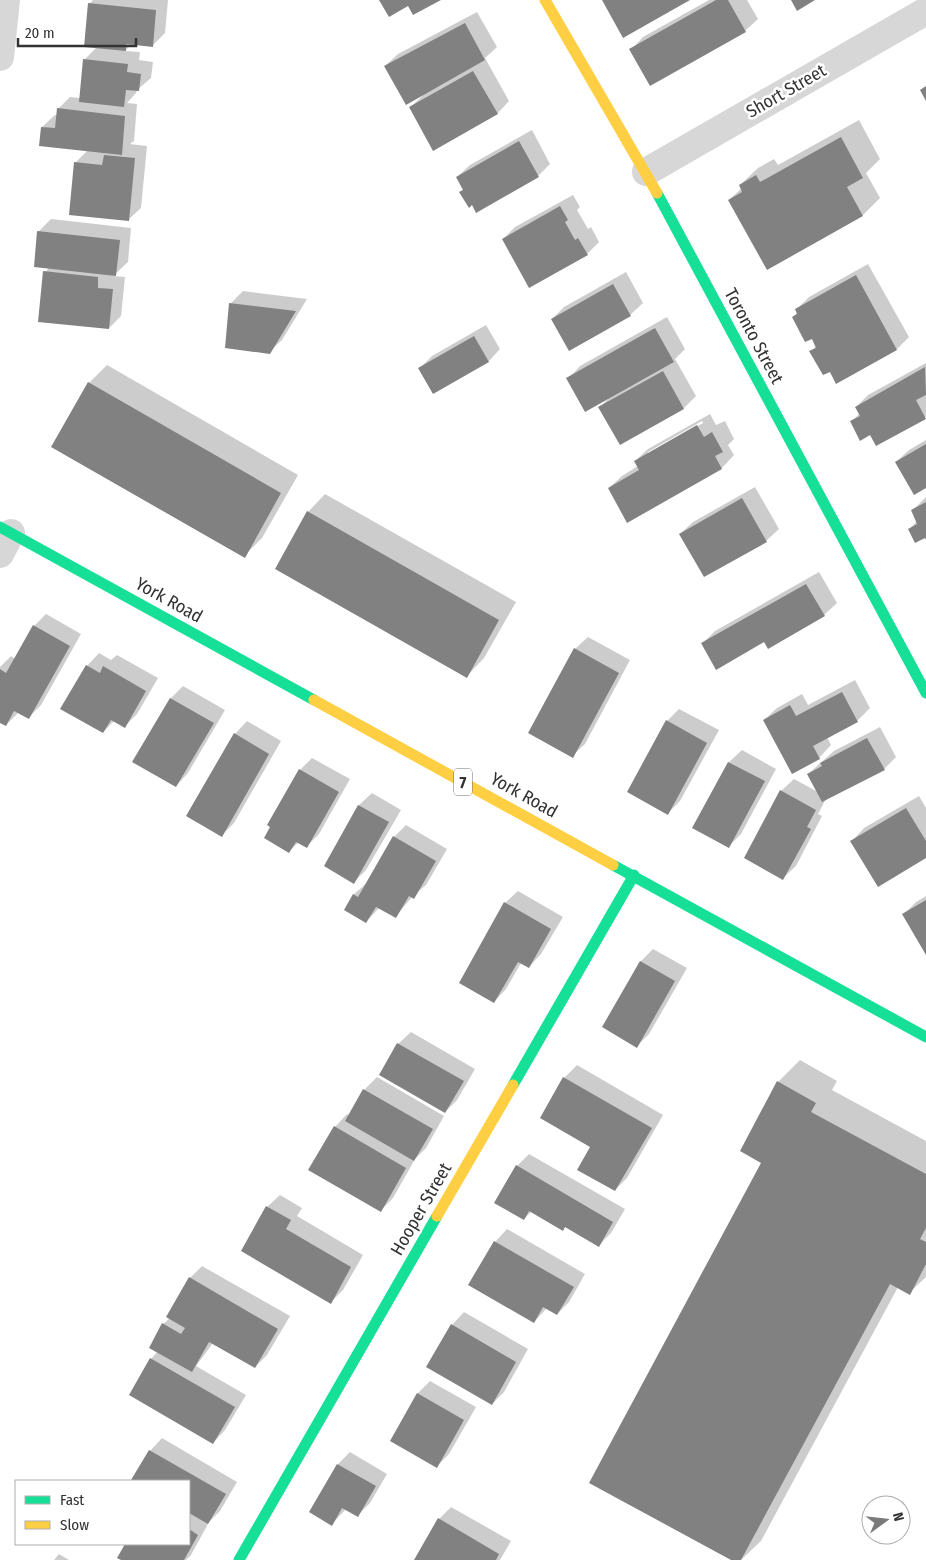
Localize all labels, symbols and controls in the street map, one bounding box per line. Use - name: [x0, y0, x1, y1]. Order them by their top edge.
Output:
- scale bar: [18, 15, 135, 47]
- text: 20 m: [25, 24, 55, 42]
- street label: Short Street: [742, 59, 830, 123]
- street label: Toronto Street: [720, 284, 788, 388]
- street label: York Road: [131, 573, 207, 627]
- street label: York Road: [486, 768, 562, 822]
- road number: 7: [454, 769, 472, 796]
- street label: Hooper Street: [386, 1159, 456, 1259]
- legend: [15, 1480, 190, 1545]
- text: Fast: [60, 1491, 84, 1509]
- north arrow: [861, 1495, 911, 1545]
- text: N: [889, 1511, 907, 1523]
- text: Slow: [60, 1516, 89, 1534]

